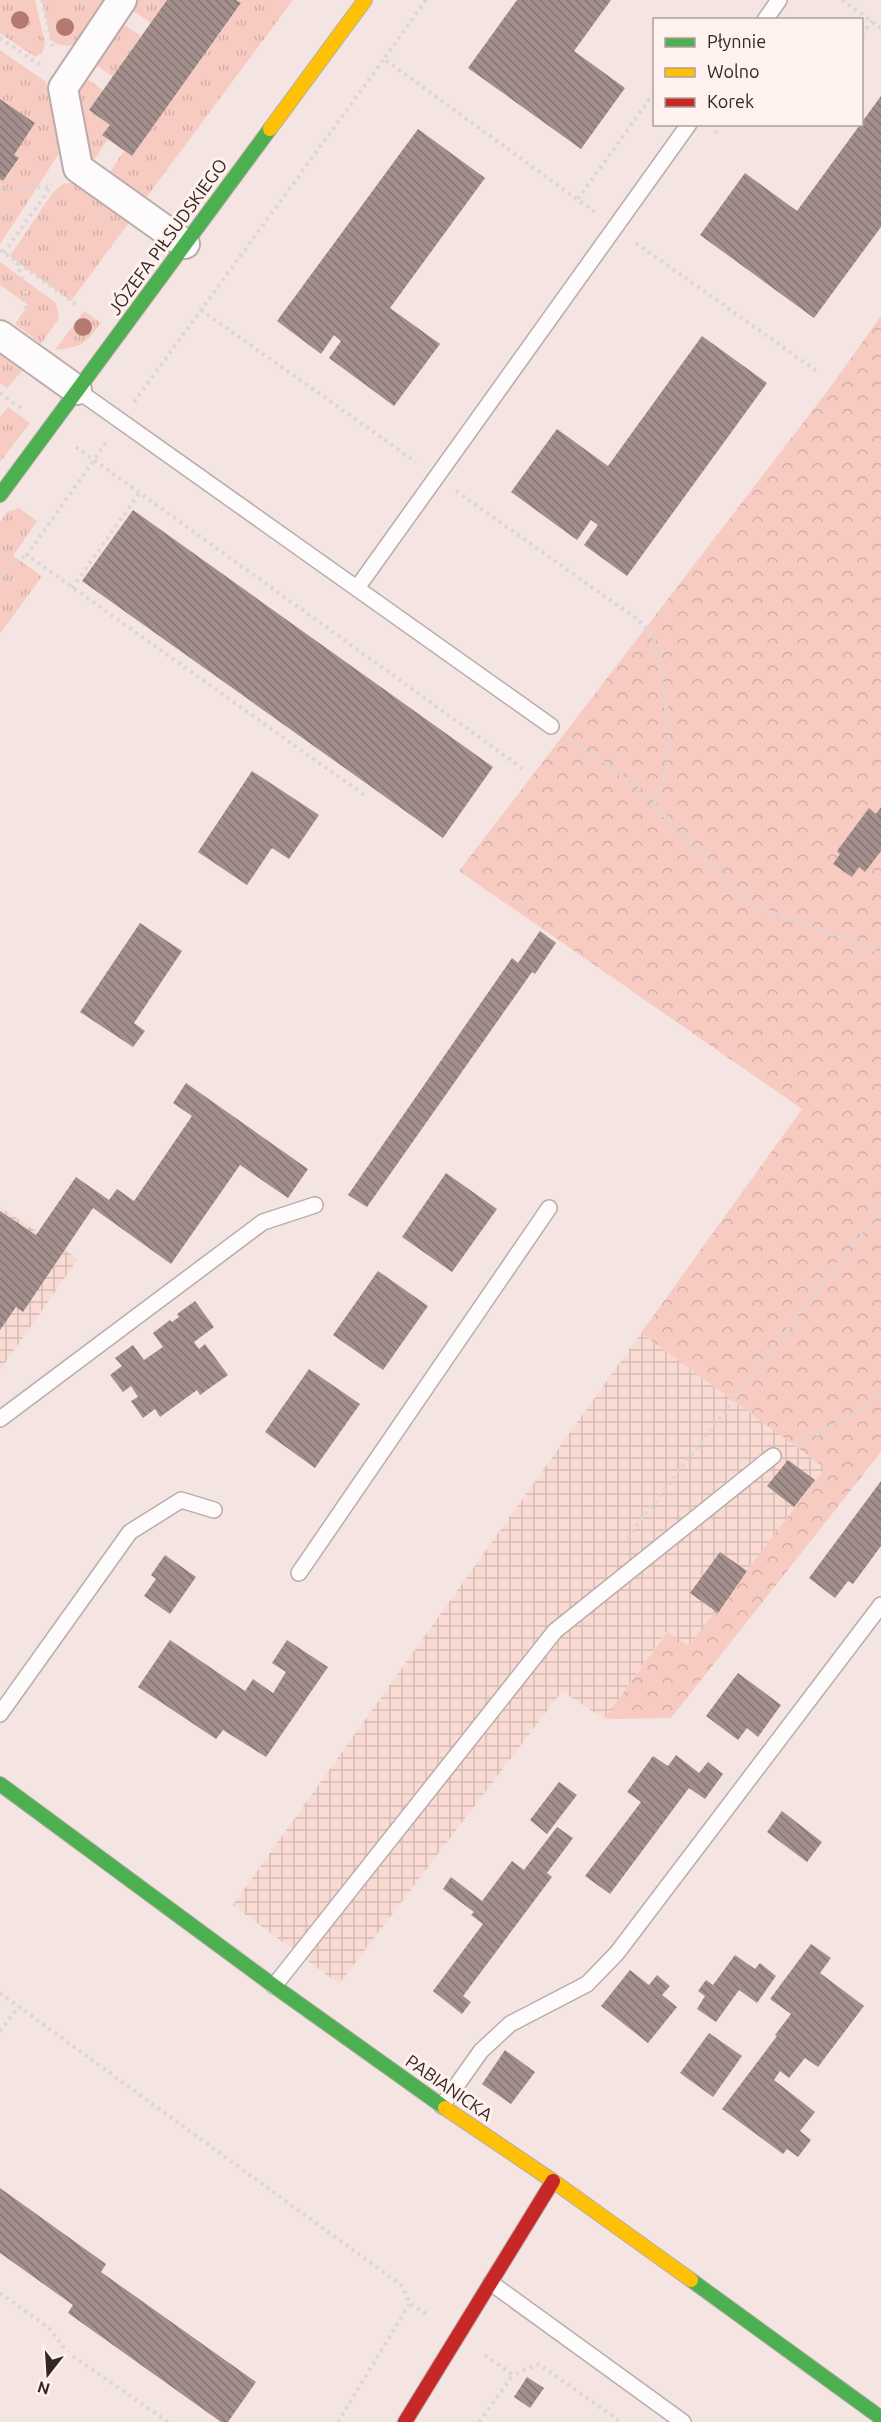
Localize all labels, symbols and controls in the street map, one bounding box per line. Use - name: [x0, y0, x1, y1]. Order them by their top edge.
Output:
- legend: [653, 18, 863, 126]
- text: Płynnie: [707, 31, 766, 51]
- text: Wolno: [707, 61, 759, 81]
- text: Korek: [707, 91, 754, 111]
- street label: JÓZEFA PIŁSUDSKIEGO: [103, 154, 231, 318]
- street label: PABIANICKA: [402, 2050, 497, 2125]
- north arrow: [18, 2344, 78, 2404]
- text: N: [35, 2378, 52, 2399]

